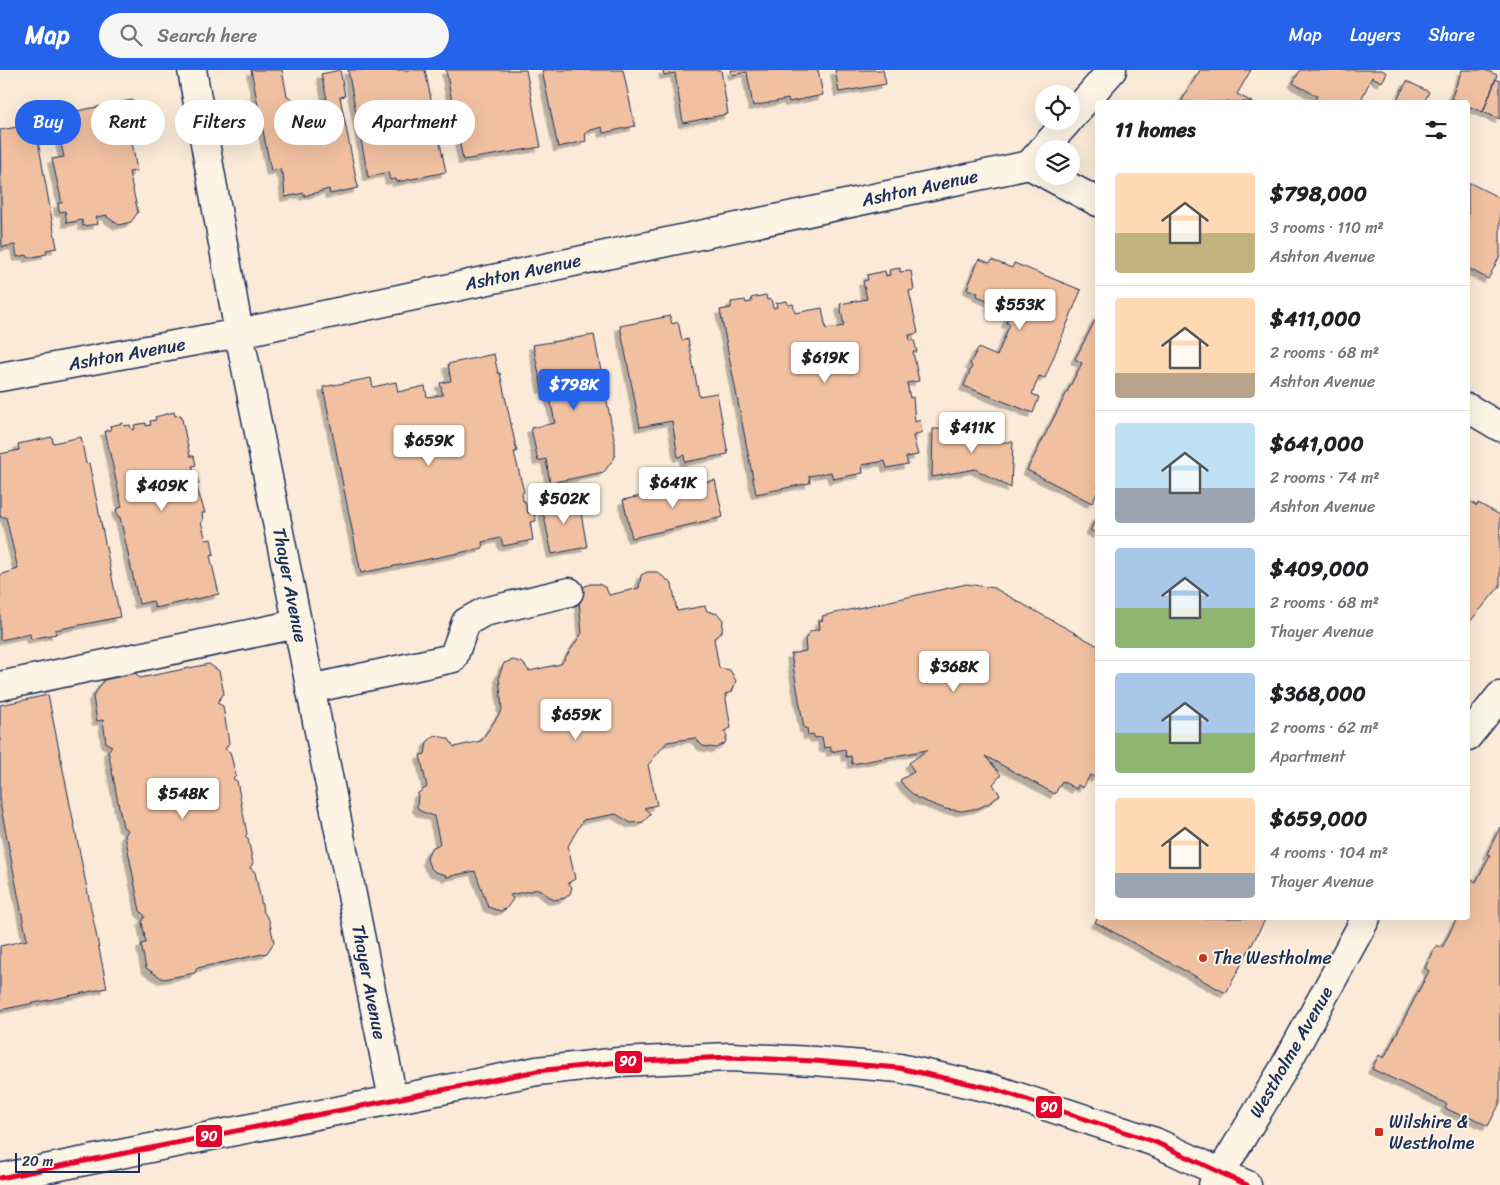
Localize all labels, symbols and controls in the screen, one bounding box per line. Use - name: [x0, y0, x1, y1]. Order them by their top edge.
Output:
- search box: [99, 13, 449, 58]
- text: Map: [25, 14, 69, 56]
- text: Search here: [157, 19, 257, 52]
- text: Map: [1289, 19, 1322, 51]
- text: Layers: [1350, 19, 1401, 51]
- text: Share: [1429, 19, 1475, 51]
- icon: search: [117, 21, 145, 49]
- map controls: [1035, 85, 1080, 185]
- button: locate: [1035, 85, 1080, 130]
- chip: Buy: [15, 100, 81, 145]
- chip: Rent: [91, 100, 165, 145]
- chip: Filters: [175, 100, 264, 145]
- chip: New: [274, 100, 344, 145]
- chip: Apartment: [354, 100, 475, 145]
- text: 11 homes: [1115, 111, 1196, 149]
- icon: filters: [1422, 116, 1450, 144]
- button: layers: [1035, 140, 1080, 185]
- street label: Ashton Avenue: [858, 160, 981, 216]
- text: $798,000: [1270, 175, 1367, 213]
- icon: home: [1155, 193, 1215, 253]
- text: 3 rooms · 110 m²: [1270, 213, 1384, 242]
- text: Ashton Avenue: [1270, 242, 1375, 271]
- street label: Ashton Avenue: [461, 244, 584, 300]
- pin: $553K: [985, 288, 1055, 331]
- text: $553K: [996, 290, 1044, 319]
- text: $411,000: [1270, 300, 1361, 338]
- icon: home: [1155, 318, 1215, 378]
- street label: Ashton Avenue: [65, 328, 188, 380]
- text: 2 rooms · 68 m²: [1270, 338, 1379, 367]
- pin: $619K: [790, 342, 860, 384]
- text: $619K: [802, 343, 848, 372]
- text: Ashton Avenue: [1270, 367, 1375, 396]
- pin: $798K: [539, 368, 609, 411]
- text: $798K: [549, 370, 599, 399]
- pin: $411K: [937, 412, 1007, 454]
- text: $411K: [950, 413, 994, 442]
- pin: $659K: [394, 424, 464, 467]
- text: $641,000: [1270, 425, 1364, 463]
- text: $659K: [404, 426, 454, 455]
- icon: home: [1155, 443, 1215, 503]
- text: 2 rooms · 74 m²: [1270, 463, 1380, 492]
- pin: $641K: [638, 466, 708, 509]
- text: $641K: [650, 468, 696, 497]
- pin: $409K: [127, 470, 197, 512]
- text: $409K: [137, 471, 187, 500]
- pin: $502K: [529, 482, 599, 525]
- text: $502K: [539, 484, 589, 513]
- text: Ashton Avenue: [1270, 492, 1375, 521]
- street label: Thayer Avenue: [263, 525, 317, 645]
- text: $409,000: [1270, 550, 1369, 588]
- icon: home: [1155, 568, 1215, 628]
- text: 2 rooms · 68 m²: [1270, 588, 1379, 617]
- text: Thayer Avenue: [1270, 617, 1374, 646]
- pin: $368K: [919, 650, 989, 693]
- text: $368K: [930, 652, 978, 681]
- text: $368,000: [1270, 675, 1366, 713]
- icon: home: [1155, 693, 1215, 753]
- pin: $659K: [541, 698, 611, 741]
- text: $659K: [551, 700, 601, 729]
- text: 2 rooms · 62 m²: [1270, 713, 1379, 742]
- text: Apartment: [1270, 742, 1346, 771]
- pin: $548K: [148, 778, 218, 820]
- text: $548K: [158, 779, 208, 808]
- text: $659,000: [1270, 800, 1367, 838]
- icon: home: [1155, 818, 1215, 878]
- text: 4 rooms · 104 m²: [1270, 838, 1388, 867]
- text: Thayer Avenue: [1270, 867, 1374, 896]
- street label: Thayer Avenue: [342, 922, 396, 1042]
- place label: The Westholme: [1213, 942, 1332, 974]
- marker: The Westholme: [1197, 952, 1209, 964]
- street label: Westholme Avenue: [1240, 980, 1342, 1124]
- text: 90: [619, 1049, 637, 1074]
- line badge: 90: [614, 1050, 643, 1074]
- line badge: 90: [1035, 1095, 1063, 1119]
- text: 90: [1040, 1095, 1058, 1120]
- place label: Wilshire & Westholme: [1389, 1106, 1475, 1159]
- line badge: 90: [195, 1124, 223, 1148]
- text: 90: [200, 1124, 218, 1149]
- marker: Wilshire & Westholme: [1373, 1126, 1385, 1138]
- text: 20 m: [22, 1149, 53, 1174]
- scale bar: [15, 1150, 140, 1173]

